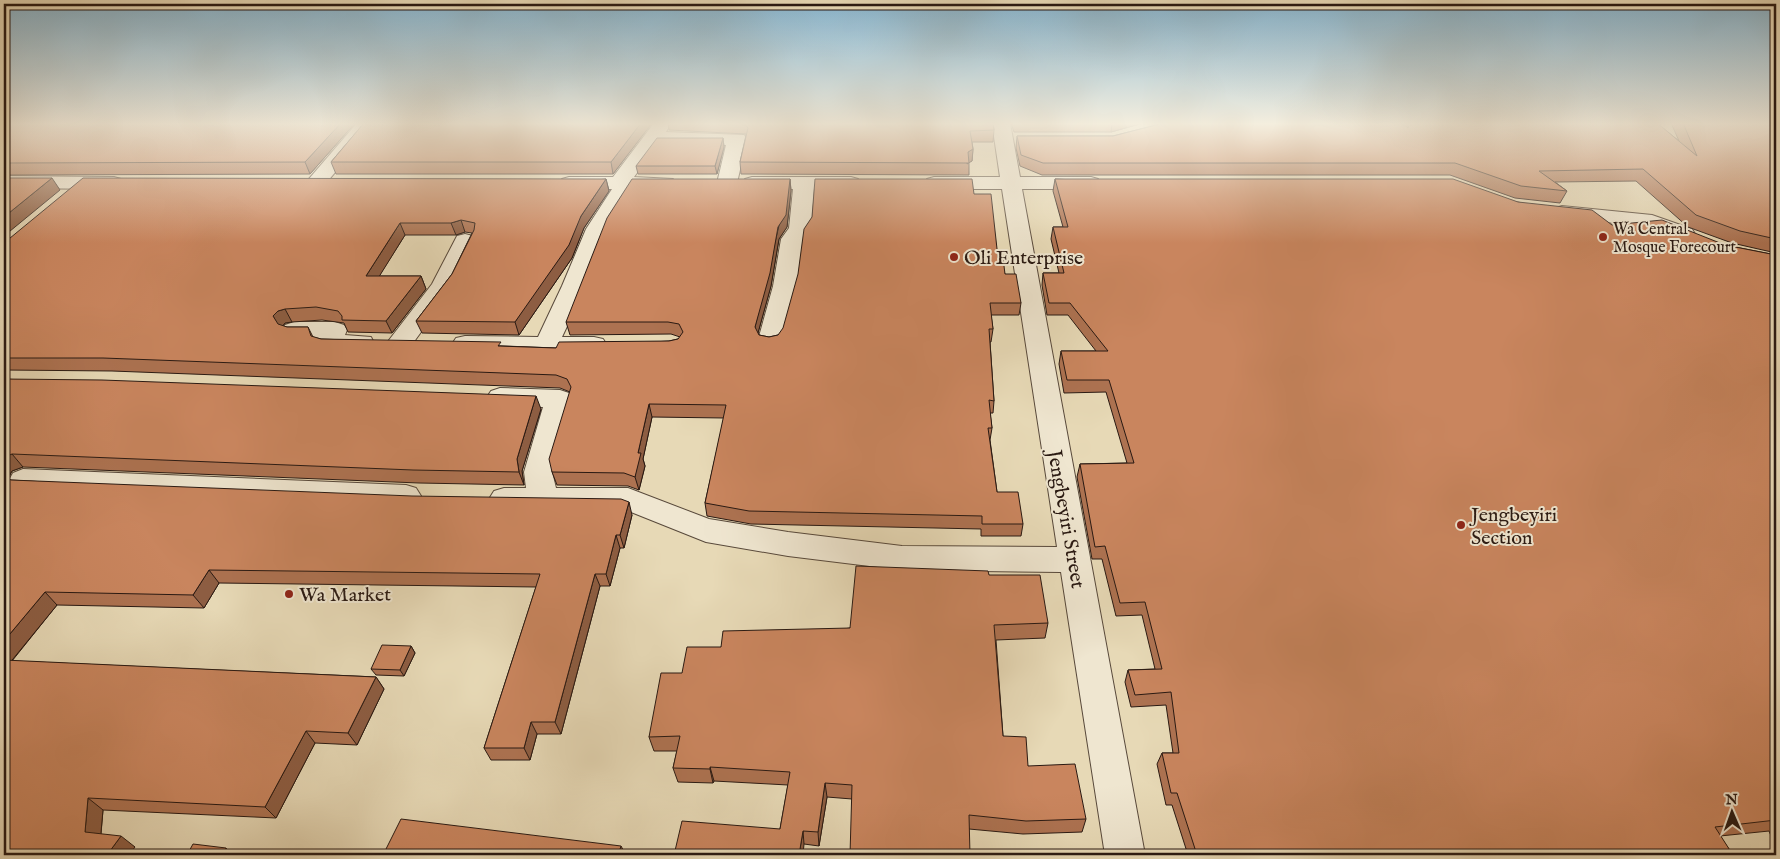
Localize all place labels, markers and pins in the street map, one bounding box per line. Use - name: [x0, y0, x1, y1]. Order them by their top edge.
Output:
- place label: Wa Central Mosque Forecourt: [1613, 220, 1737, 258]
- marker: Wa Central Mosque Forecourt: [1597, 231, 1609, 243]
- place label: Oli Enterprise: [964, 246, 1083, 271]
- marker: Oli Enterprise: [948, 251, 960, 263]
- place label: Jengbeyiri Section: [1469, 503, 1557, 551]
- marker: Jengbeyiri Section: [1455, 519, 1467, 531]
- place label: Wa Market: [299, 583, 391, 608]
- marker: Wa Market: [283, 588, 295, 600]

